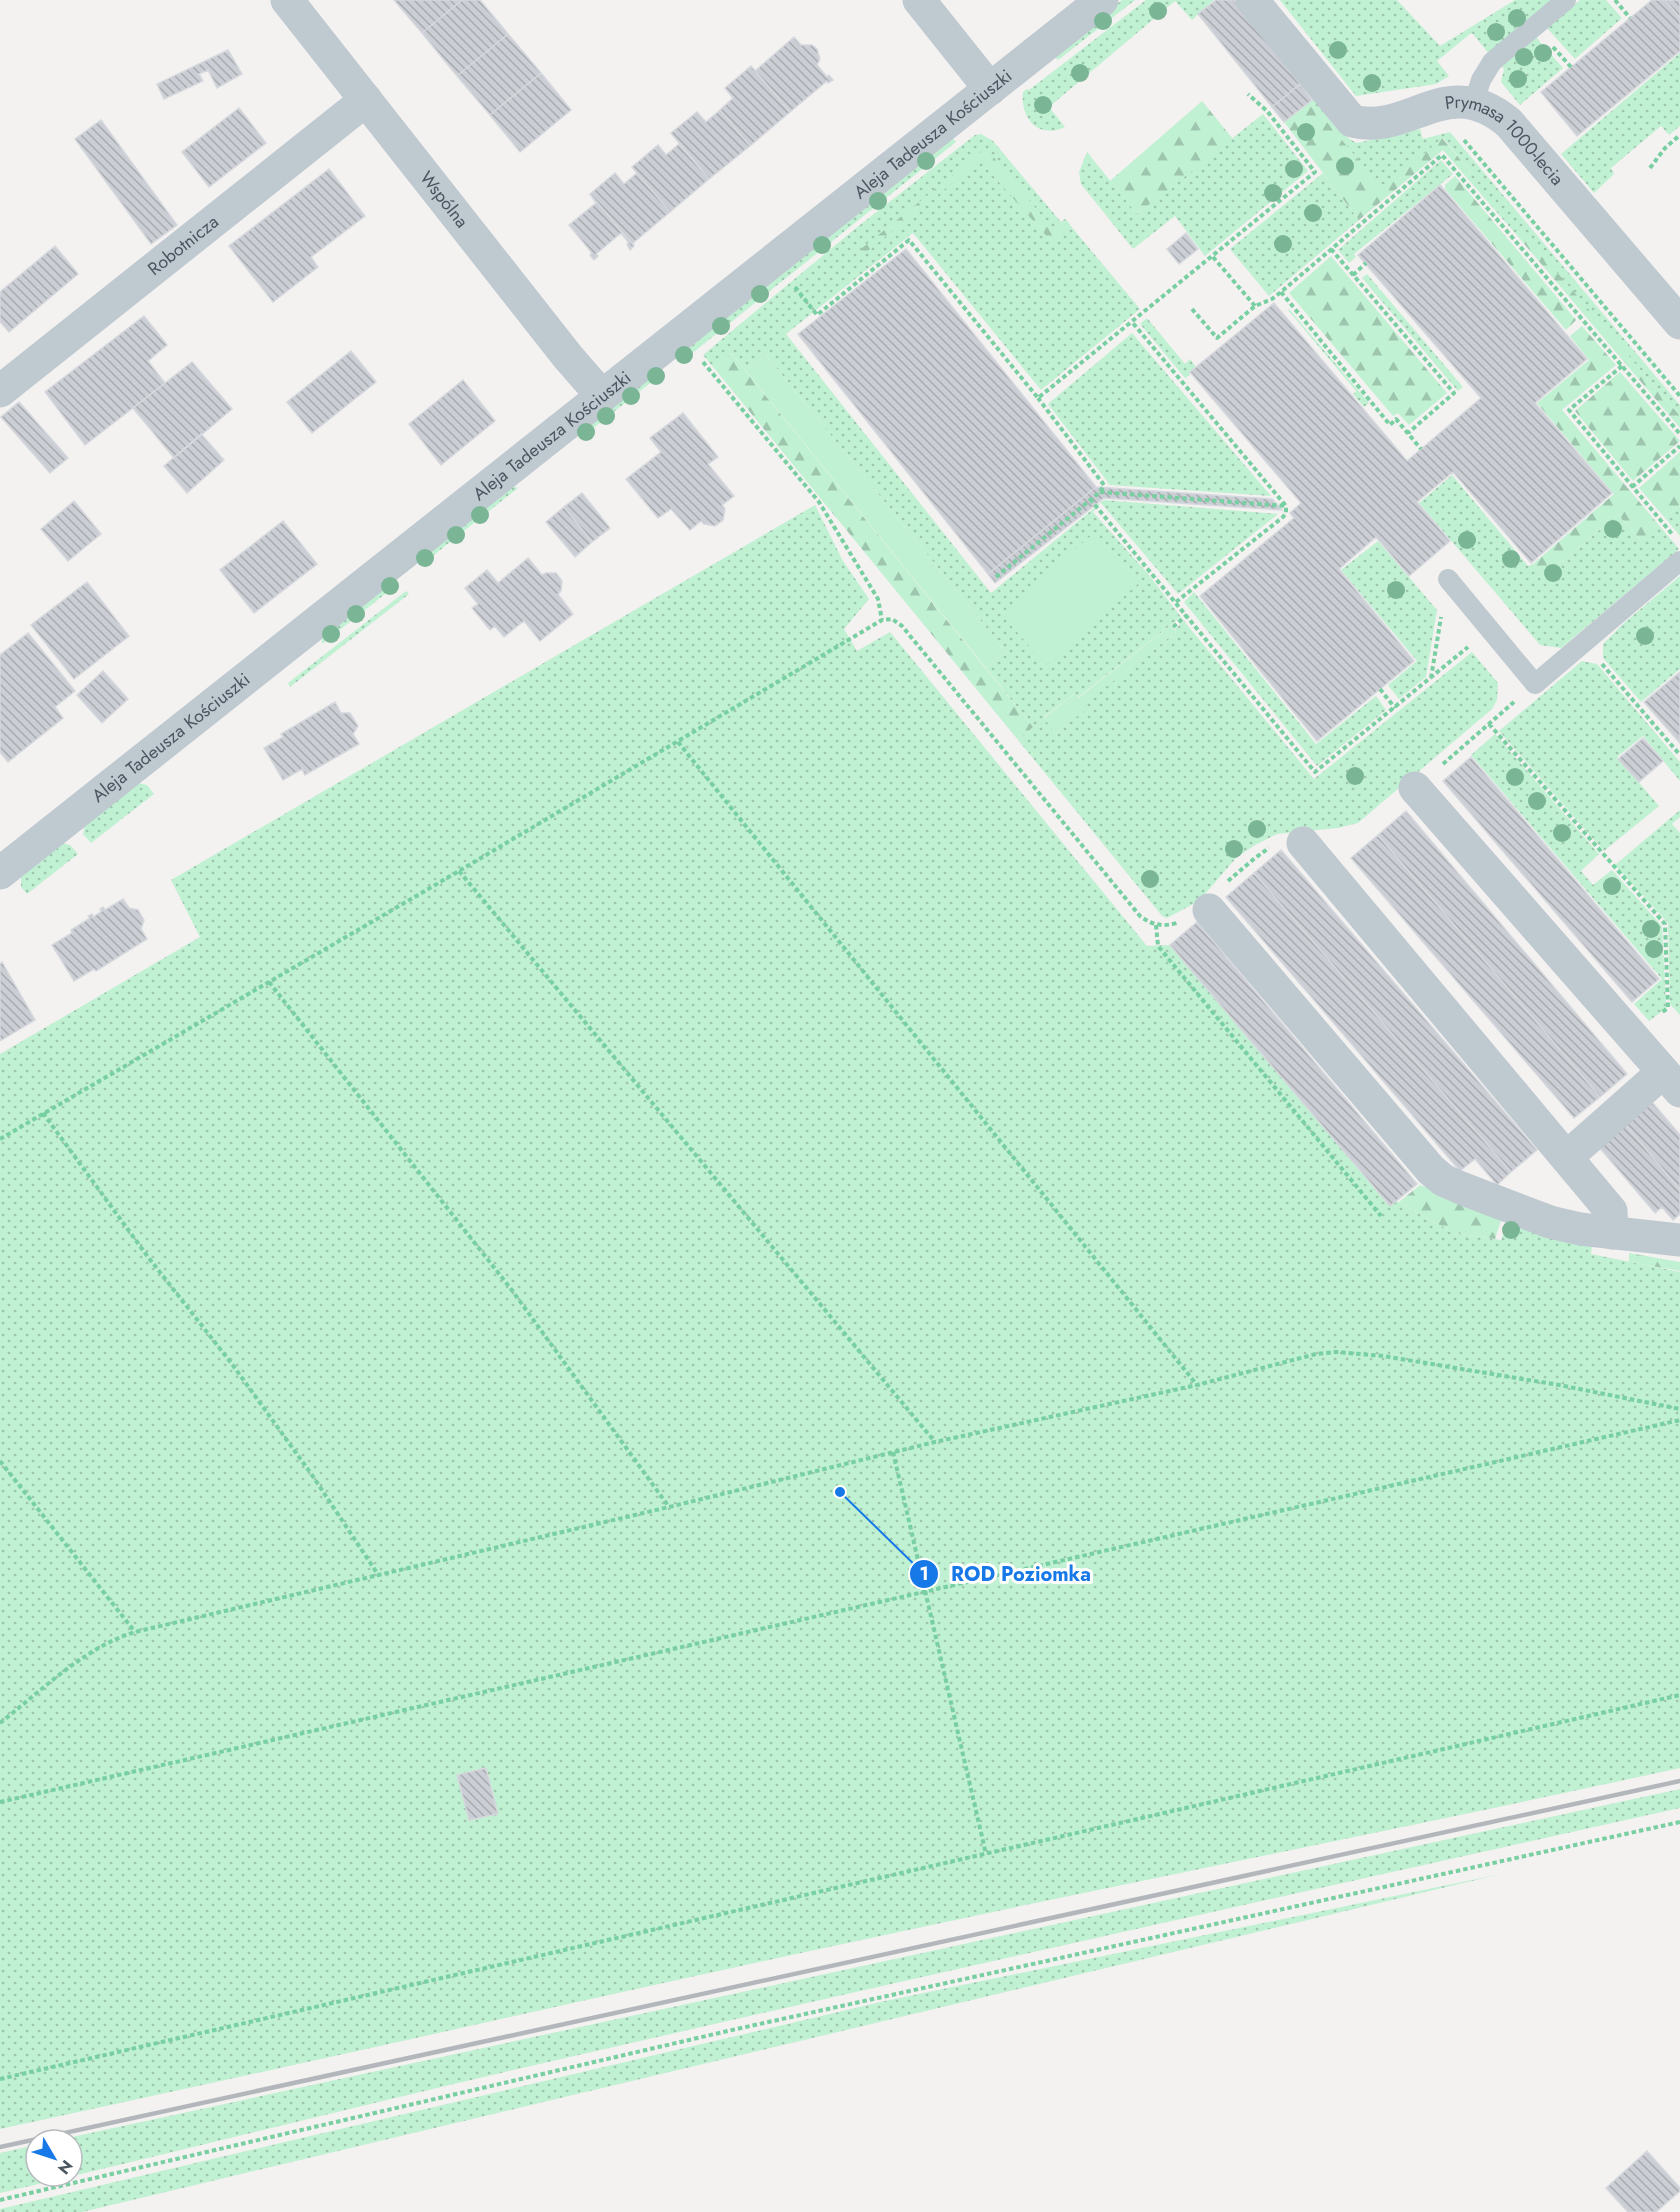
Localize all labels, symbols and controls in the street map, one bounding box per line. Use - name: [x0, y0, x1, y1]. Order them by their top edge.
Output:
- street label: Aleja Tadeusza Kościuszki: [848, 63, 1017, 205]
- street label: Prymasa 1000-lecia: [1443, 89, 1570, 191]
- street label: Wspólna: [414, 166, 475, 233]
- street label: Robotnicza: [142, 209, 224, 282]
- street label: Aleja Tadeusza Kościuszki: [467, 365, 636, 507]
- street label: Aleja Tadeusza Kościuszki: [86, 667, 256, 808]
- callout: ROD Poziomka: [909, 1555, 1103, 1593]
- text: ROD Poziomka: [951, 1560, 1091, 1589]
- text: 1: [919, 1561, 929, 1587]
- north arrow: [24, 2128, 84, 2188]
- text: N: [52, 2155, 78, 2179]

